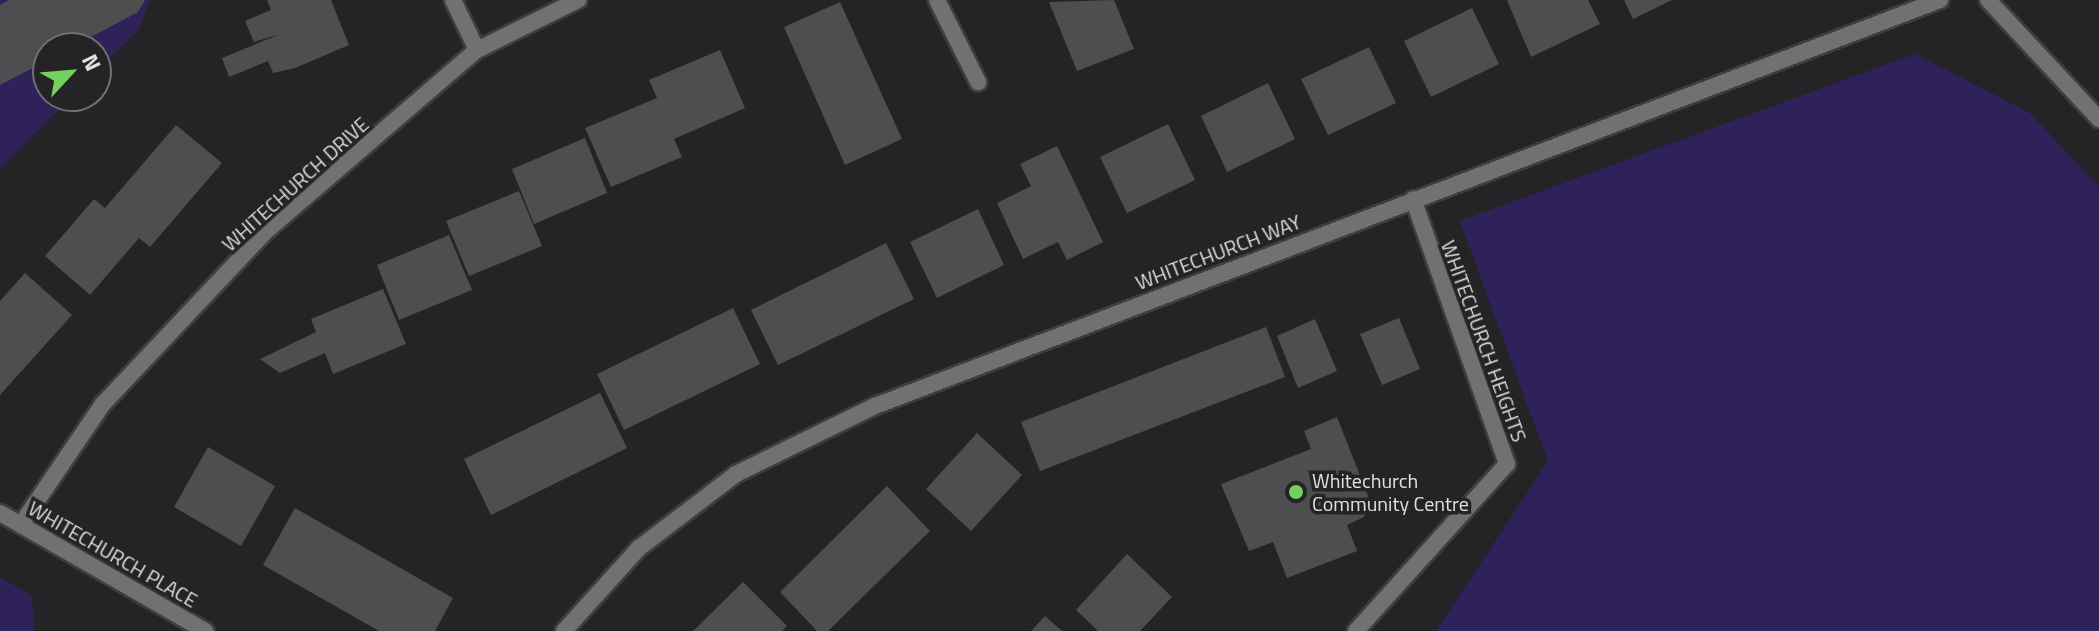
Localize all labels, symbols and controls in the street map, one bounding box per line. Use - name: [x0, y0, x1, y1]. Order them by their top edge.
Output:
- north arrow: [32, 32, 112, 112]
- text: N: [73, 48, 110, 77]
- street label: WHITECHURCH DRIVE: [217, 112, 373, 256]
- street label: WHITECHURCH WAY: [1132, 209, 1304, 295]
- street label: WHITECHURCH HEIGHTS: [1436, 237, 1532, 445]
- place label: Whitechurch Community Centre: [1312, 468, 1469, 515]
- marker: Whitechurch Community Centre: [1287, 483, 1305, 501]
- street label: WHITECHURCH PLACE: [24, 496, 202, 612]

